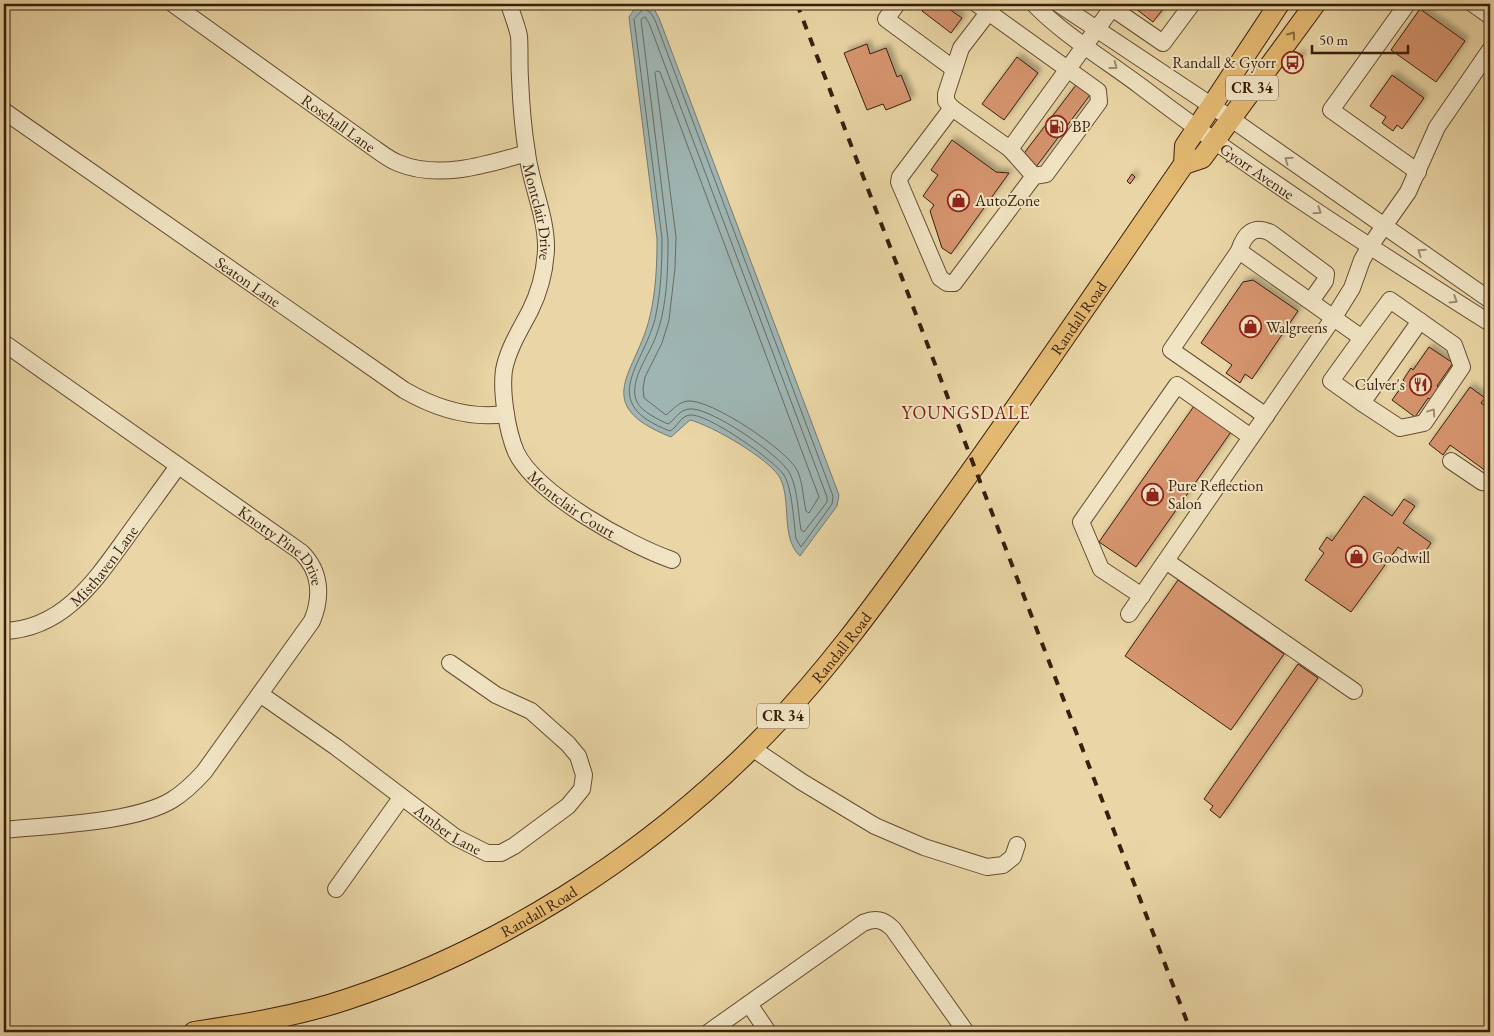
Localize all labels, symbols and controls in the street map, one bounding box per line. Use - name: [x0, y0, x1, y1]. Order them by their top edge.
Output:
- scale bar: [1312, 22, 1408, 54]
- text: 50 m: [1319, 30, 1348, 49]
- one-way arrow: [1286, 31, 1295, 41]
- bus stop icon: Randall & Gyorr: [1280, 50, 1304, 74]
- place label: Randall & Gyorr: [1172, 52, 1277, 73]
- one-way arrow: [1108, 61, 1117, 69]
- road number: CR 34: [1226, 76, 1278, 100]
- street label: Rosehall Lane: [297, 89, 380, 157]
- fuel station icon: BP: [1044, 114, 1068, 138]
- place label: BP: [1072, 116, 1090, 137]
- street label: Gyorr Avenue: [1216, 138, 1298, 204]
- one-way arrow: [1284, 157, 1294, 166]
- street label: Montclair Drive: [518, 161, 556, 261]
- shop icon: AutoZone: [947, 188, 971, 212]
- place label: AutoZone: [974, 190, 1040, 211]
- one-way arrow: [1312, 205, 1321, 214]
- one-way arrow: [1418, 249, 1427, 258]
- street label: Seaton Lane: [211, 252, 285, 312]
- street label: Randall Road: [1046, 276, 1112, 359]
- one-way arrow: [1448, 294, 1457, 303]
- shop icon: Walgreens: [1238, 315, 1262, 339]
- place label: Walgreens: [1266, 317, 1328, 338]
- restaurant icon: Culver's: [1409, 372, 1433, 396]
- place label: Culver's: [1355, 374, 1405, 395]
- district label: YOUNGSDALE: [902, 401, 1030, 424]
- one-way arrow: [1426, 408, 1435, 417]
- street label: Montclair Court: [523, 466, 619, 543]
- place label: Pure Reflection Salon: [1168, 475, 1264, 514]
- shop icon: Pure Reflection Salon: [1140, 482, 1164, 506]
- street label: Knotty Pine Drive: [234, 501, 328, 587]
- street label: Misthaven Lane: [65, 521, 143, 611]
- shop icon: Goodwill: [1344, 545, 1368, 569]
- place label: Goodwill: [1372, 547, 1430, 568]
- street label: Randall Road: [807, 607, 877, 687]
- road number: CR 34: [757, 704, 809, 728]
- street label: Amber Lane: [409, 799, 485, 860]
- street label: Randall Road: [497, 881, 582, 942]

